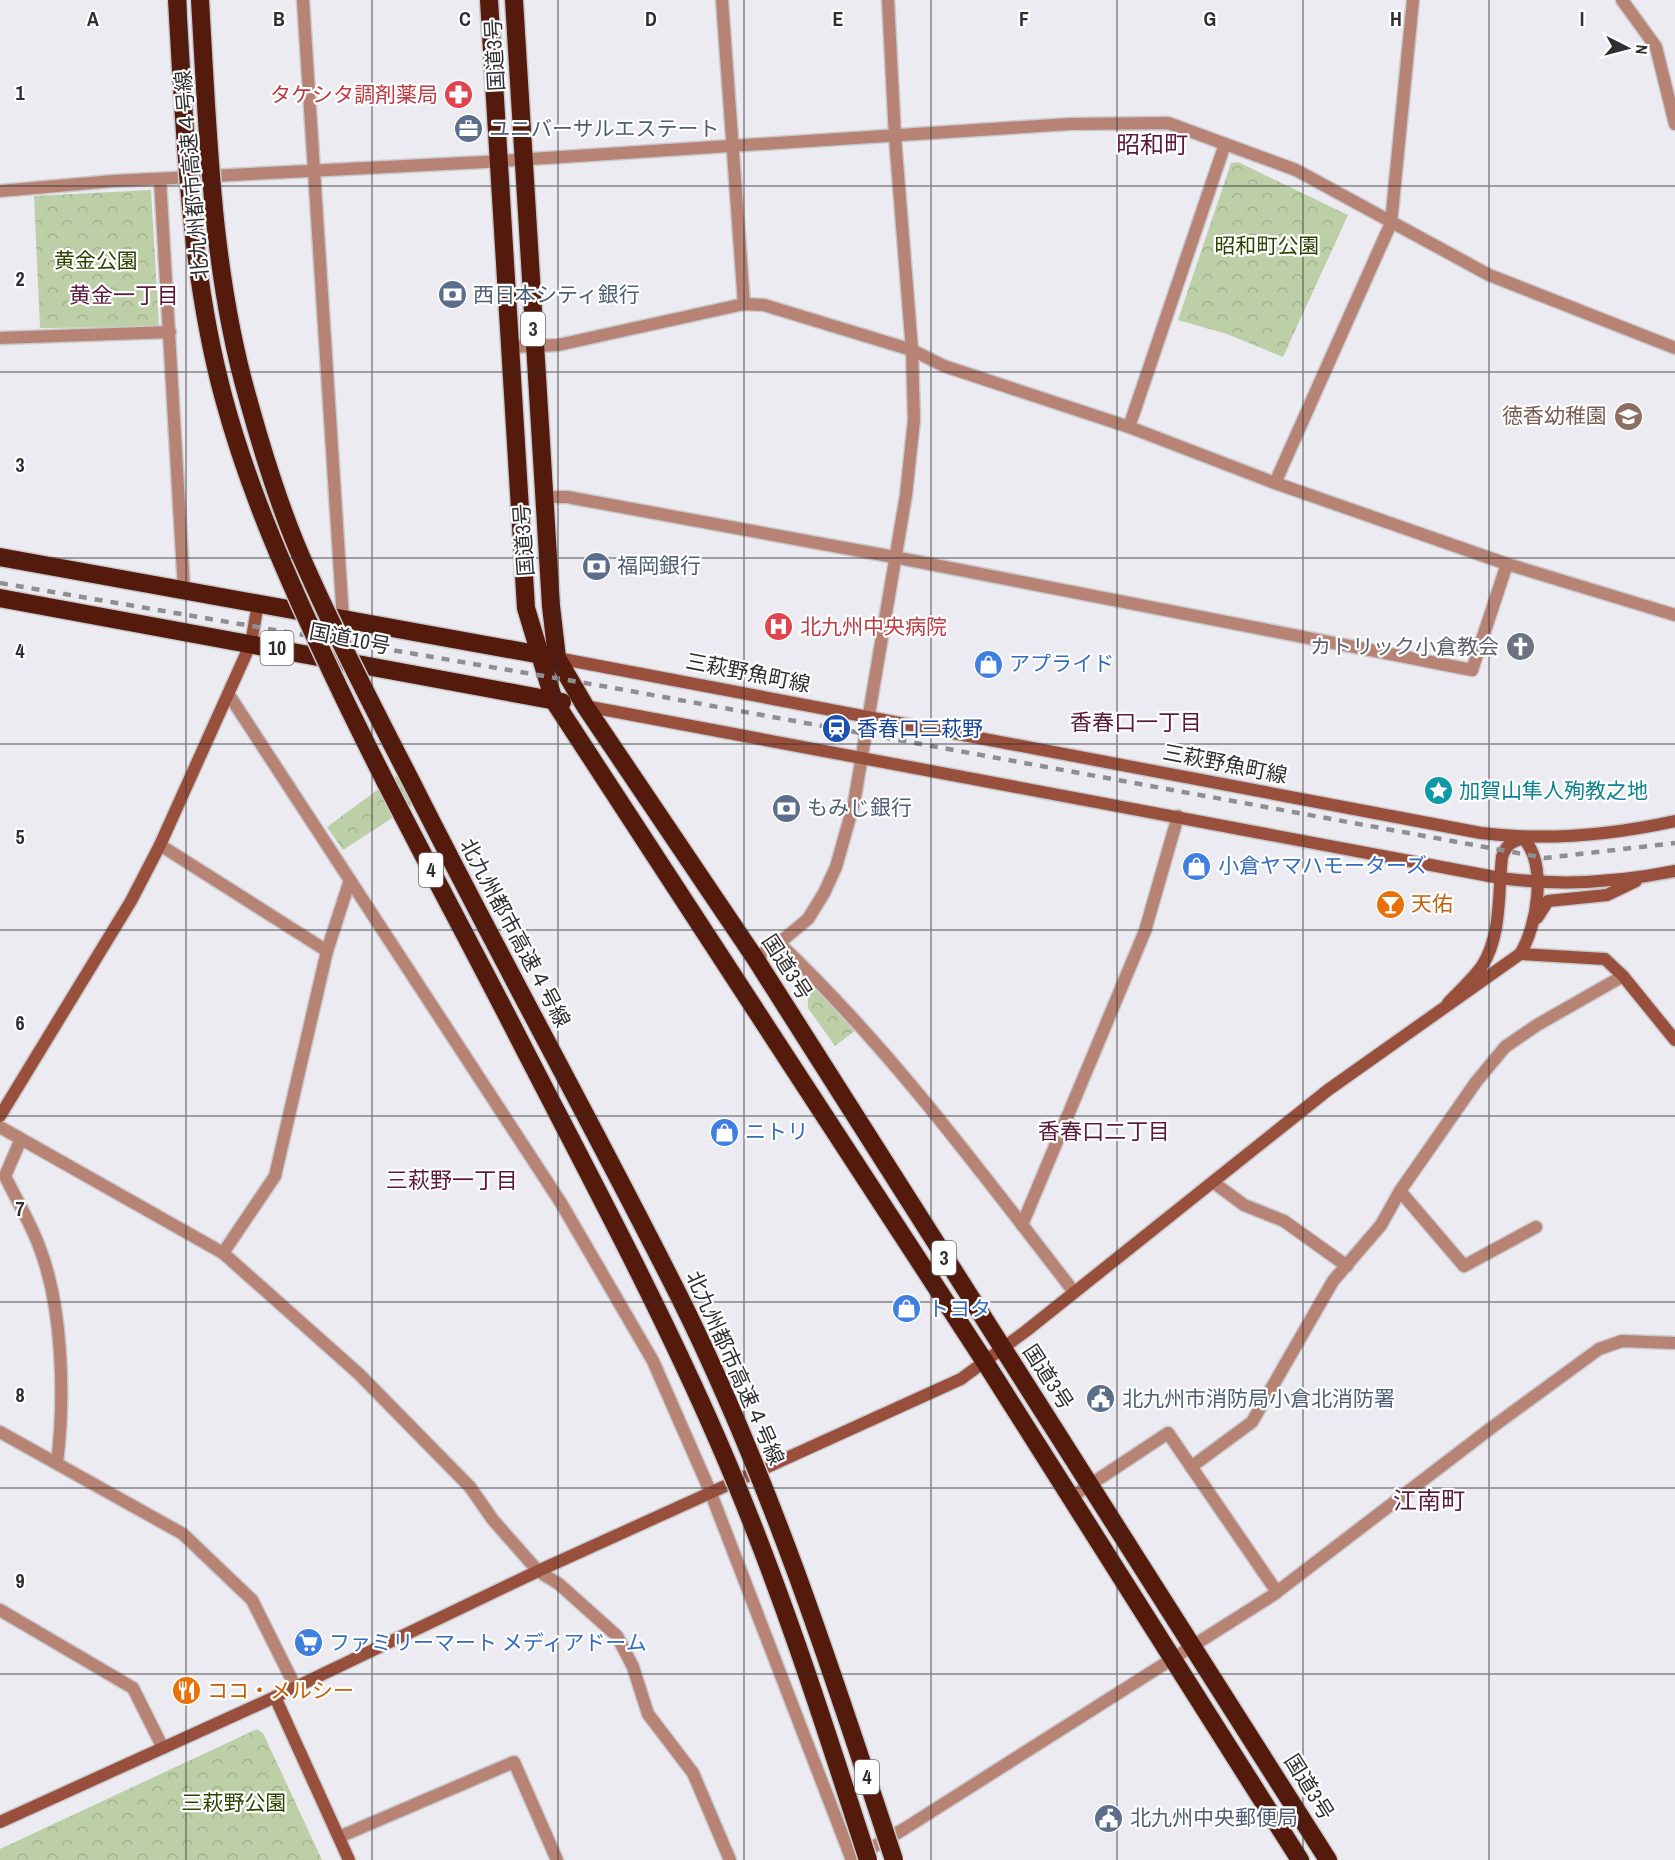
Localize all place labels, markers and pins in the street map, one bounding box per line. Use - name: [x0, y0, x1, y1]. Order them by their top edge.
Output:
- pharmacy icon: タケシタ調剤薬局: [443, 79, 475, 111]
- place label: タケシタ調剤薬局: [270, 80, 438, 109]
- office icon: ユニバーサルエステート: [452, 113, 484, 145]
- place label: ユニバーサルエステート: [489, 114, 720, 143]
- bank icon: 西日本シティ銀行: [436, 279, 468, 311]
- place label: 西日本シティ銀行: [473, 280, 640, 309]
- school or university icon: 徳香幼稚園: [1612, 400, 1644, 432]
- place label: 徳香幼稚園: [1502, 401, 1607, 430]
- bank icon: 福岡銀行: [580, 550, 612, 582]
- place label: 福岡銀行: [617, 551, 701, 580]
- hospital icon: 北九州中央病院: [763, 611, 795, 643]
- place label: 北九州中央病院: [800, 612, 947, 641]
- church icon: カトリック小倉教会: [1504, 631, 1536, 663]
- place label: カトリック小倉教会: [1310, 632, 1499, 661]
- shop icon: アプライド: [972, 648, 1004, 680]
- place label: アプライド: [1009, 649, 1114, 678]
- station icon: 香春口三萩野: [820, 713, 852, 745]
- place label: 香春口三萩野: [857, 714, 983, 743]
- place icon: 加賀山隼人殉教之地: [1422, 775, 1454, 807]
- place label: 加賀山隼人殉教之地: [1459, 776, 1648, 805]
- bank icon: もみじ銀行: [770, 792, 802, 824]
- place label: もみじ銀行: [807, 793, 912, 822]
- shop icon: 小倉ヤマハモーターズ: [1181, 850, 1213, 882]
- place label: 小倉ヤマハモーターズ: [1218, 851, 1427, 880]
- bar icon: 天佑: [1374, 888, 1406, 920]
- place label: 天佑: [1411, 889, 1453, 918]
- shop icon: ニトリ: [708, 1116, 740, 1148]
- place label: ニトリ: [745, 1117, 808, 1146]
- shop icon: トヨタ: [891, 1293, 923, 1325]
- place label: トヨタ: [928, 1294, 991, 1323]
- public building icon: 北九州市消防局小倉北消防署: [1085, 1383, 1117, 1415]
- place label: 北九州市消防局小倉北消防署: [1122, 1384, 1395, 1413]
- supermarket icon: ファミリーマート メディアドーム: [292, 1627, 324, 1659]
- place label: ファミリーマート メディアドーム: [329, 1628, 647, 1657]
- restaurant icon: ココ・メルシー: [170, 1675, 202, 1707]
- place label: ココ・メルシー: [207, 1676, 354, 1705]
- public building icon: 北九州中央郵便局: [1093, 1802, 1125, 1834]
- place label: 北九州中央郵便局: [1130, 1803, 1298, 1832]

